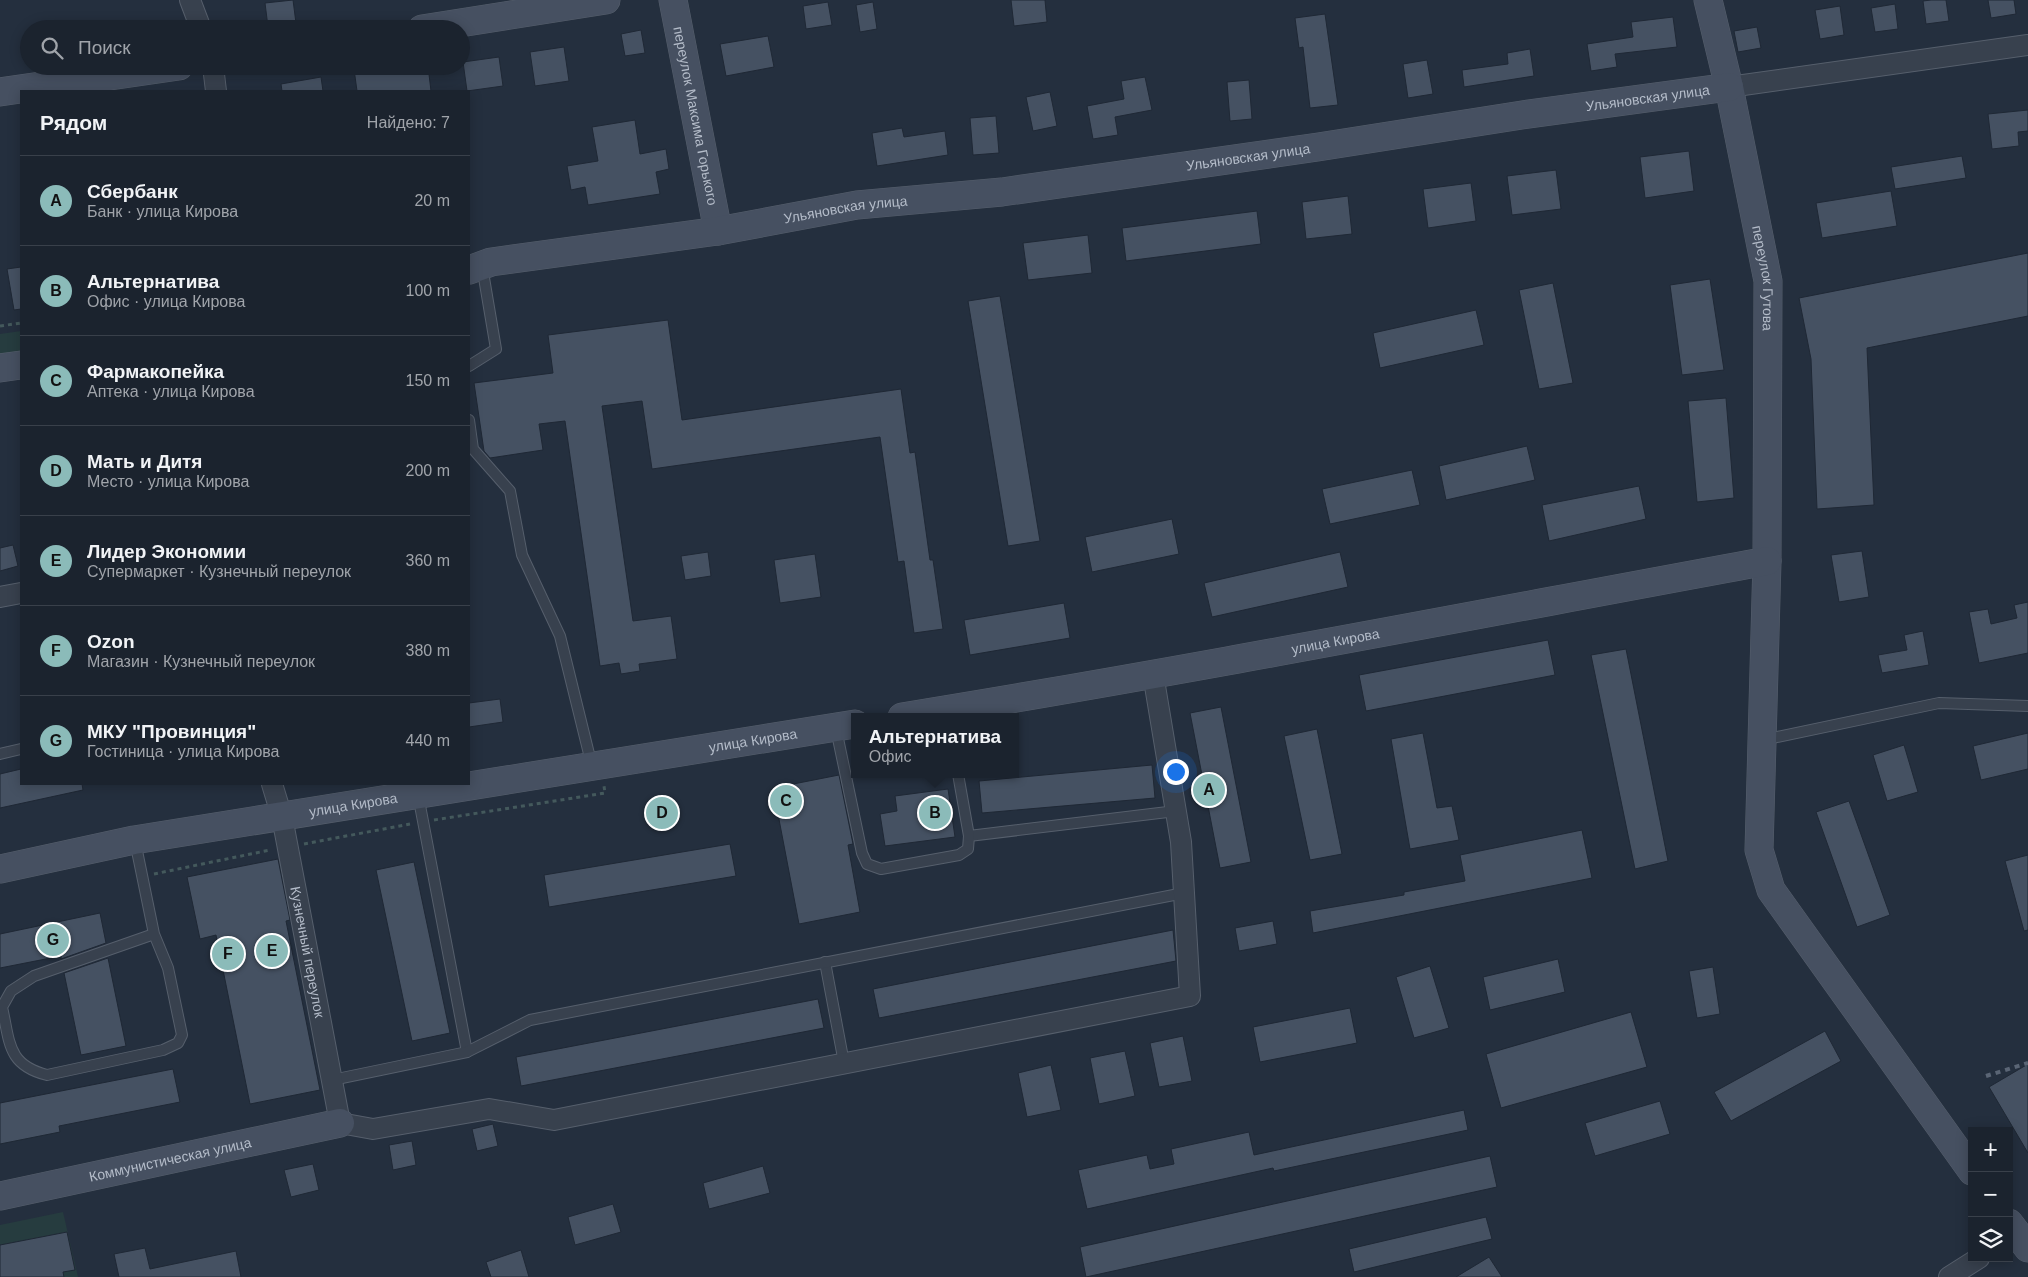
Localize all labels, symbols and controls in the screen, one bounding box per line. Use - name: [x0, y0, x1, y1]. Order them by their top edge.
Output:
- search box: [20, 20, 470, 75]
- street label: переулок Максима Горького: [670, 25, 721, 207]
- icon: search: [38, 34, 66, 62]
- text: Поиск: [78, 37, 131, 58]
- street label: Ульяновская улица: [1585, 82, 1711, 114]
- text: Рядом: [40, 111, 107, 134]
- text: Найдено: 7: [367, 114, 450, 131]
- street label: Ульяновская улица: [1185, 140, 1311, 174]
- text: Сбербанк: [87, 181, 178, 202]
- text: A: [50, 192, 62, 209]
- text: 20 m: [414, 192, 450, 209]
- street label: Ульяновская улица: [782, 192, 908, 227]
- text: Банк · улица Кирова: [87, 203, 238, 220]
- street label: переулок Гутова: [1749, 224, 1776, 331]
- text: Альтернатива: [87, 271, 219, 292]
- text: B: [50, 282, 62, 299]
- text: 100 m: [406, 282, 450, 299]
- text: Офис · улица Кирова: [87, 293, 245, 310]
- text: Фармакопейка: [87, 361, 224, 382]
- text: C: [50, 372, 62, 389]
- text: 150 m: [406, 372, 450, 389]
- text: Аптека · улица Кирова: [87, 383, 255, 400]
- text: Мать и Дитя: [87, 451, 202, 472]
- text: D: [50, 462, 62, 479]
- text: 200 m: [406, 462, 450, 479]
- text: Место · улица Кирова: [87, 473, 249, 490]
- text: Лидер Экономии: [87, 541, 246, 562]
- text: E: [51, 552, 61, 569]
- text: 360 m: [406, 552, 450, 569]
- text: Супермаркет · Кузнечный переулок: [87, 563, 351, 580]
- street label: улица Кирова: [1290, 625, 1381, 657]
- text: Ozon: [87, 631, 135, 652]
- text: F: [51, 642, 61, 659]
- text: 380 m: [406, 642, 450, 659]
- text: Магазин · Кузнечный переулок: [87, 653, 315, 670]
- popup: [851, 713, 1019, 778]
- text: МКУ "Провинция": [87, 721, 256, 742]
- street label: улица Кирова: [708, 725, 798, 755]
- text: Альтернатива: [869, 726, 1001, 747]
- text: G: [50, 732, 62, 749]
- text: 440 m: [406, 732, 450, 749]
- text: Гостиница · улица Кирова: [87, 743, 280, 760]
- text: Офис: [869, 748, 911, 765]
- your location: [1163, 759, 1189, 785]
- pin: A: [1193, 771, 1225, 809]
- pin: C: [770, 782, 802, 820]
- street label: улица Кирова: [308, 790, 399, 820]
- pin: D: [646, 794, 678, 832]
- pin: B: [919, 794, 951, 832]
- street label: Кузнечный переулок: [287, 885, 328, 1020]
- pin: G: [37, 921, 69, 959]
- pin: E: [256, 932, 288, 970]
- pin: F: [212, 935, 244, 973]
- map controls: [1968, 1127, 2013, 1262]
- button: +: [1968, 1127, 2013, 1172]
- street label: Коммунистическая улица: [88, 1134, 253, 1185]
- button: −: [1968, 1172, 2013, 1217]
- button: layers: [1968, 1217, 2013, 1262]

